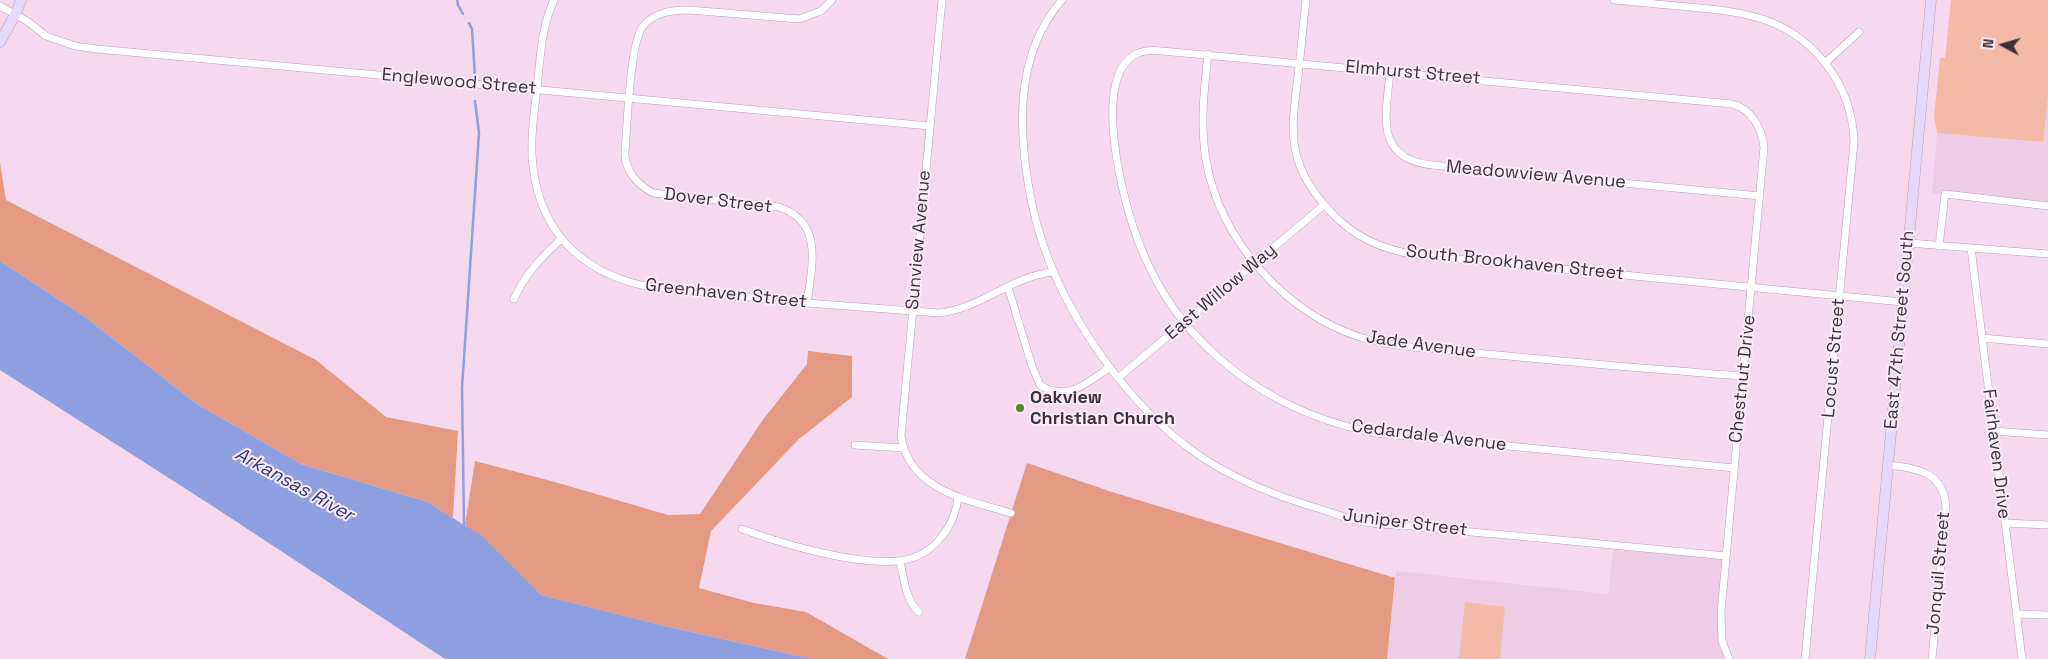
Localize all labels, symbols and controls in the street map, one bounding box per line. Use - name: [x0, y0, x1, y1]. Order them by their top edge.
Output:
- north arrow: [1978, 20, 2028, 70]
- text: N: [1979, 38, 1998, 49]
- street label: Elmhurst Street: [1344, 56, 1482, 90]
- street label: Englewood Street: [381, 64, 537, 100]
- street label: Meadowview Avenue: [1445, 156, 1627, 194]
- street label: Sunview Avenue: [902, 169, 936, 311]
- street label: Dover Street: [663, 184, 773, 218]
- street label: East 47th Street South: [1881, 230, 1919, 430]
- street label: East Willow Way: [1161, 239, 1281, 345]
- street label: South Brookhaven Street: [1405, 241, 1625, 285]
- street label: Greenhaven Street: [644, 275, 808, 313]
- street label: Locust Street: [1818, 297, 1850, 419]
- street label: Chestnut Drive: [1726, 314, 1760, 444]
- street label: Jade Avenue: [1365, 327, 1477, 363]
- place label: Oakview Christian Church: [1030, 387, 1175, 429]
- street label: Fairhaven Drive: [1977, 388, 2015, 520]
- marker: Oakview Christian Church: [1014, 402, 1026, 414]
- street label: Cedardale Avenue: [1350, 416, 1508, 456]
- water label: Arkansas River: [231, 443, 357, 527]
- street label: Juniper Street: [1341, 505, 1469, 541]
- street label: Jonquil Street: [1923, 511, 1955, 635]

